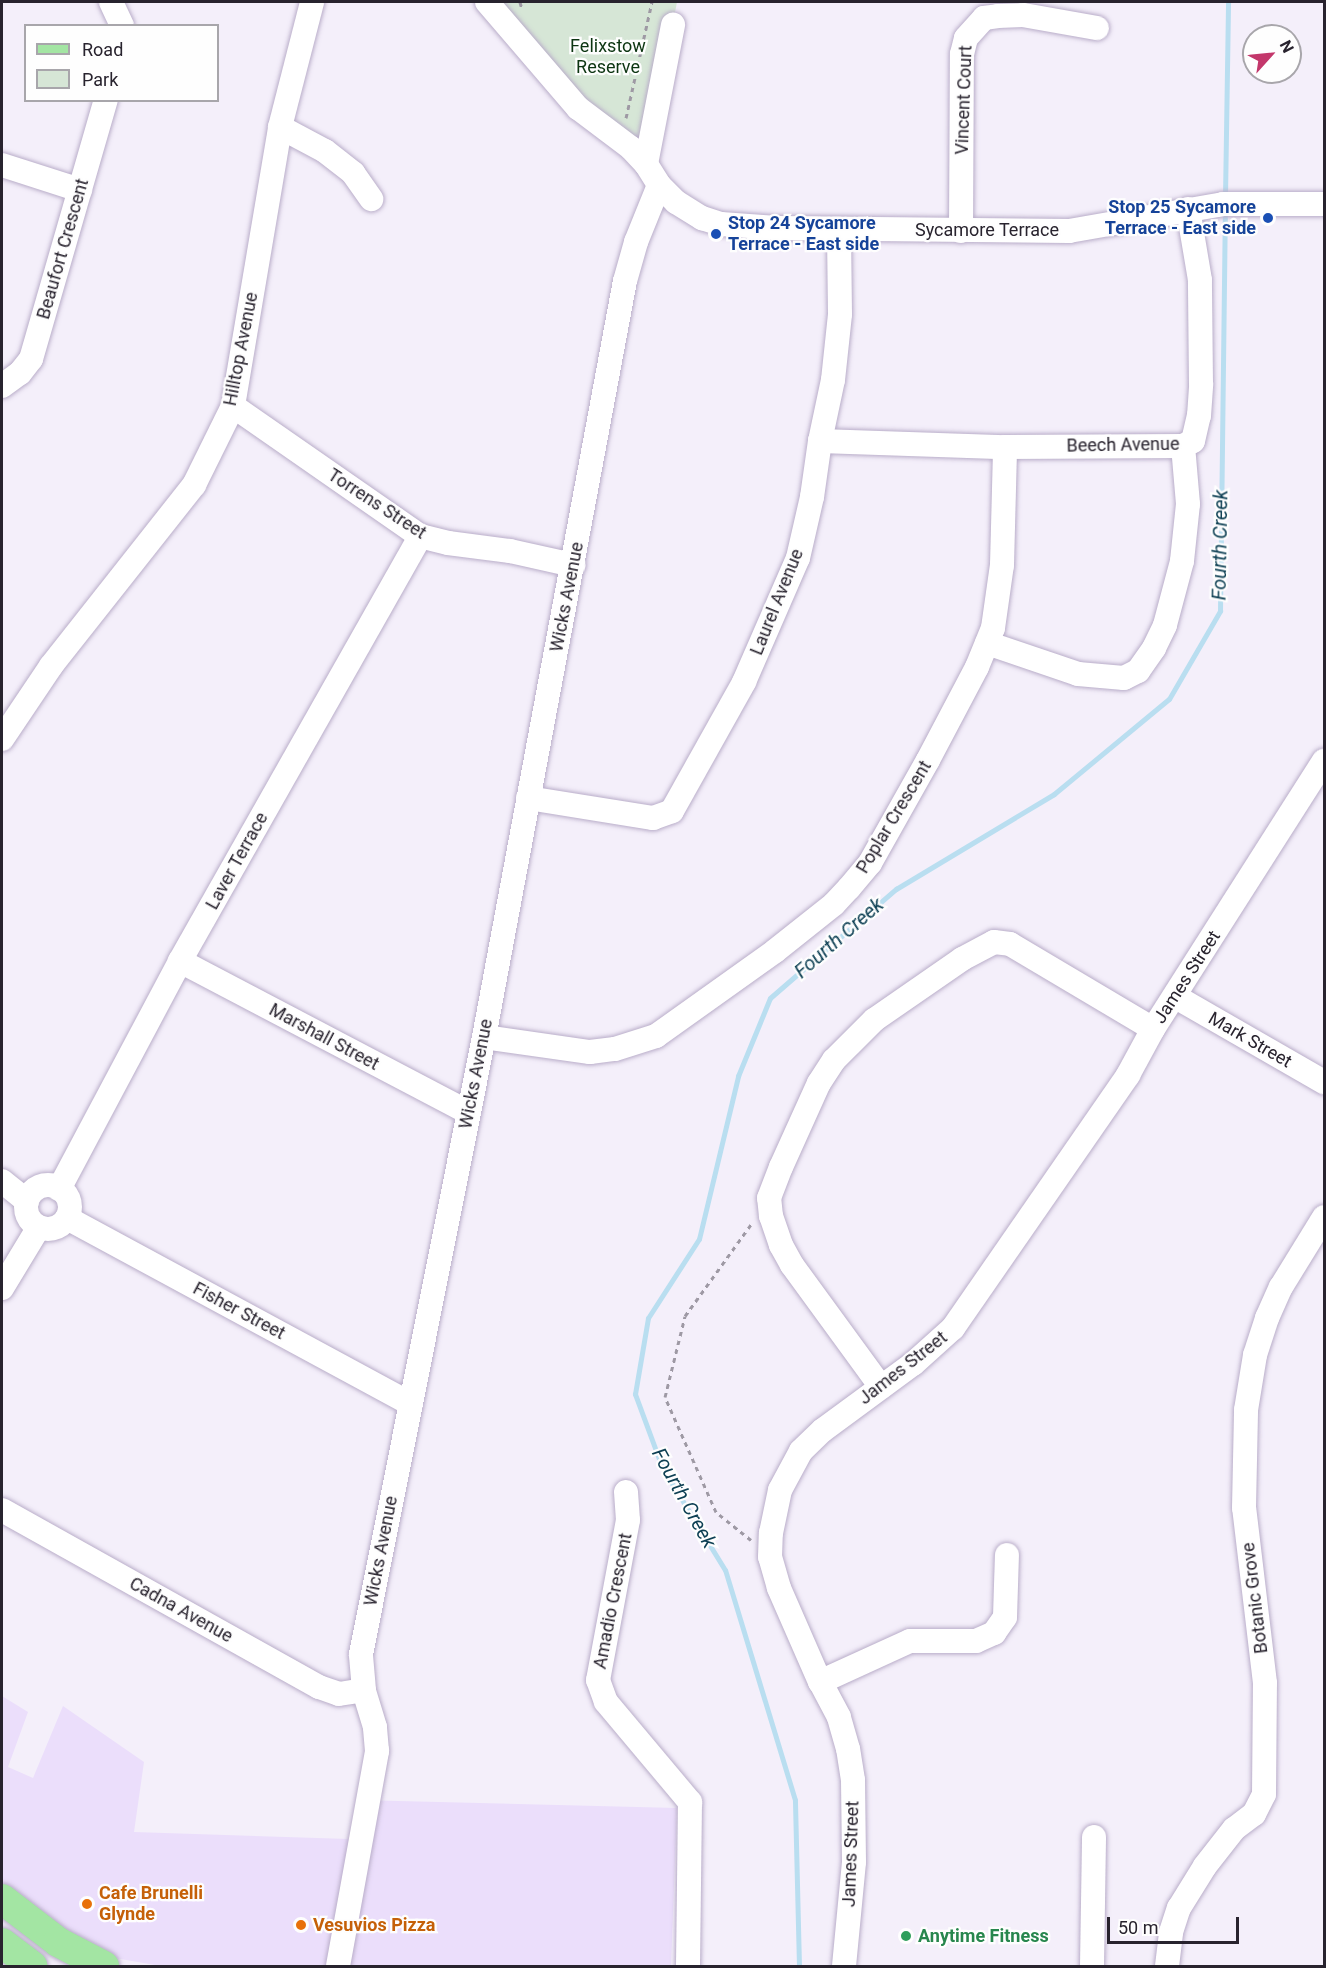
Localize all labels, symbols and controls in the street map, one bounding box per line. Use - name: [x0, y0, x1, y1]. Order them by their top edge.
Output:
- legend: [24, 24, 219, 102]
- north arrow: [1242, 24, 1302, 84]
- park label: Felixstow Reserve: [570, 36, 646, 78]
- text: N: [1276, 37, 1298, 56]
- text: Road: [82, 39, 123, 60]
- street label: Vincent Court: [951, 45, 977, 155]
- text: Park: [82, 69, 118, 90]
- street label: Beaufort Crescent: [33, 176, 93, 322]
- place label: Stop 25 Sycamore Terrace - East side: [1105, 197, 1256, 240]
- marker: Stop 25 Sycamore Terrace - East side: [1261, 211, 1275, 225]
- place label: Stop 24 Sycamore Terrace - East side: [728, 213, 879, 256]
- street label: Sycamore Terrace: [915, 219, 1059, 241]
- marker: Stop 24 Sycamore Terrace - East side: [709, 227, 723, 241]
- street label: Hilltop Avenue: [219, 290, 263, 408]
- street label: Beech Avenue: [1066, 433, 1180, 457]
- street label: Torrens Street: [324, 464, 430, 544]
- water label: Fourth Creek: [1207, 489, 1233, 601]
- street label: Wicks Avenue: [546, 540, 588, 654]
- street label: Laurel Avenue: [746, 546, 808, 658]
- street label: Poplar Crescent: [852, 757, 936, 877]
- street label: Laver Terrace: [201, 808, 273, 914]
- water label: Fourth Creek: [789, 893, 889, 983]
- street label: James Street: [1149, 927, 1225, 1027]
- street label: Marshall Street: [265, 999, 383, 1075]
- street label: Mark Street: [1204, 1007, 1296, 1073]
- street label: Wicks Avenue: [455, 1017, 497, 1131]
- street label: Fisher Street: [189, 1278, 289, 1344]
- street label: James Street: [854, 1327, 952, 1409]
- water label: Fourth Creek: [647, 1444, 721, 1552]
- street label: Wicks Avenue: [360, 1494, 402, 1608]
- street label: Amadio Crescent: [589, 1531, 637, 1671]
- street label: Botanic Grove: [1237, 1541, 1273, 1655]
- street label: Cadna Avenue: [126, 1573, 236, 1647]
- street label: James Street: [838, 1801, 864, 1907]
- place label: Cafe Brunelli Glynde: [99, 1883, 203, 1926]
- marker: Cafe Brunelli Glynde: [80, 1897, 94, 1911]
- scale bar: [1110, 1905, 1242, 1943]
- place label: Vesuvios Pizza: [313, 1914, 435, 1936]
- text: 50 m: [1118, 1917, 1158, 1938]
- marker: Vesuvios Pizza: [294, 1918, 308, 1932]
- place label: Anytime Fitness: [918, 1925, 1049, 1947]
- marker: Anytime Fitness: [899, 1929, 913, 1943]

